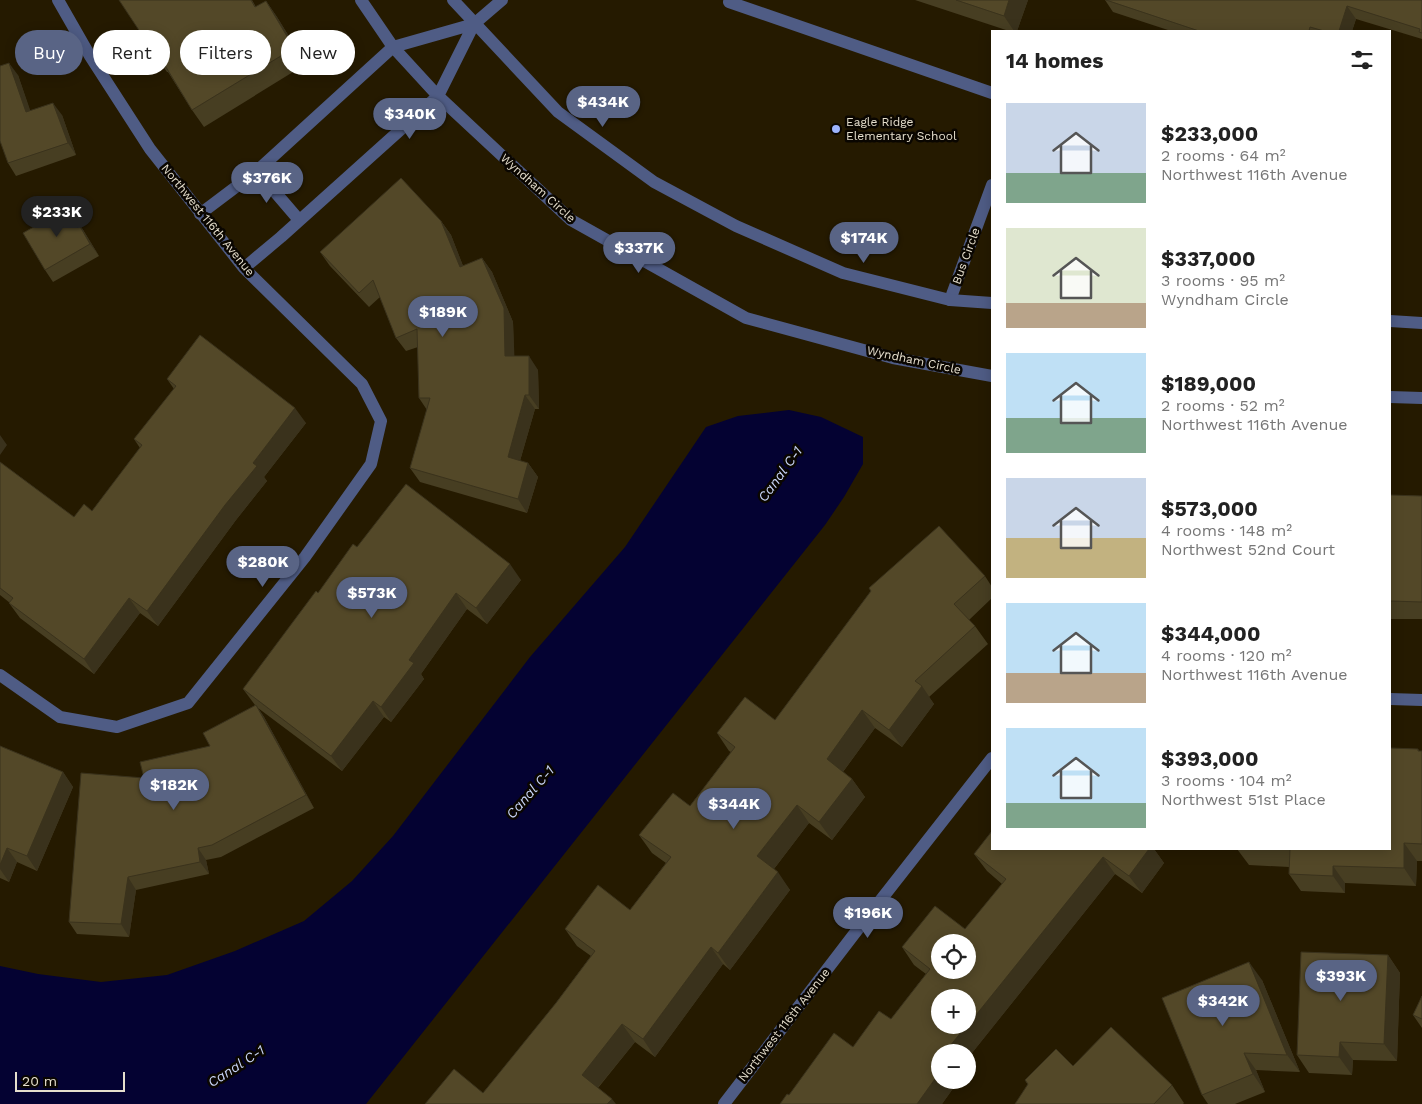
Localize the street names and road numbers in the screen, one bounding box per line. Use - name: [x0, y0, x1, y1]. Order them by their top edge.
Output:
- street label: Wyndham Circle: [498, 151, 578, 225]
- street label: Northwest 116th Avenue: [159, 161, 258, 279]
- street label: Bus Circle: [949, 226, 983, 286]
- street label: Wyndham Circle: [866, 343, 962, 377]
- street label: Northwest 116th Avenue: [735, 965, 833, 1084]

